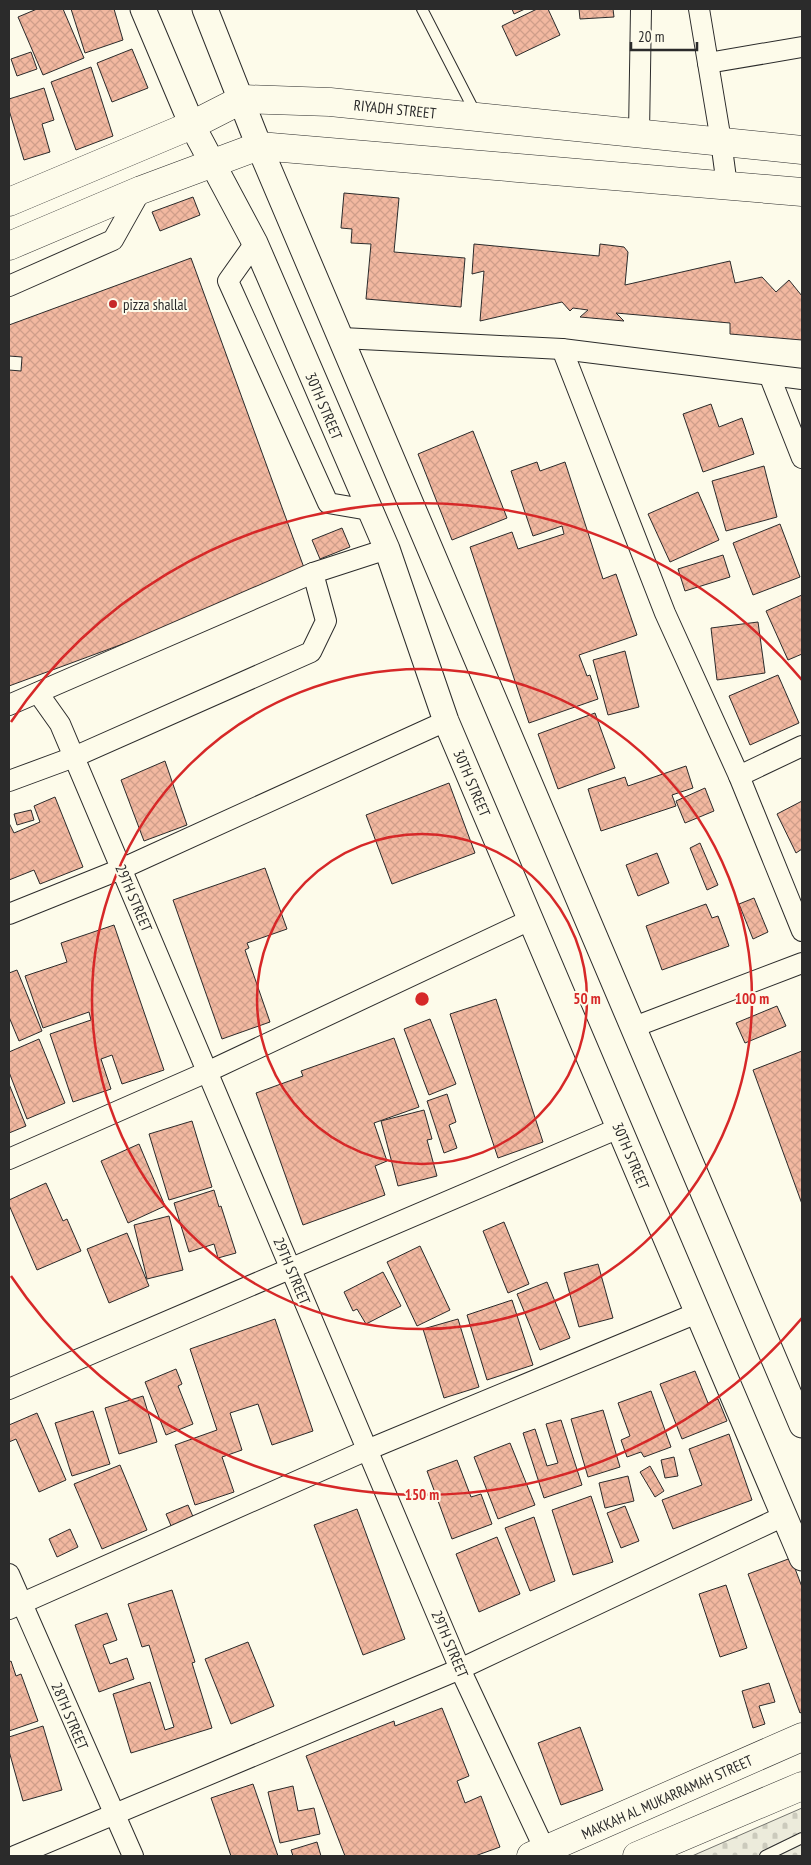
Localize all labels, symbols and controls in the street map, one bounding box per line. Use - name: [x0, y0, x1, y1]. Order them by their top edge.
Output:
- scale bar: [631, 20, 697, 52]
- text: 20 m: [638, 27, 664, 46]
- street label: RIYADH STREET: [353, 95, 437, 123]
- place label: pizza shallal: [123, 295, 187, 314]
- marker: pizza shallal: [107, 298, 119, 310]
- street label: 30TH STREET: [301, 369, 347, 443]
- street label: 30TH STREET: [449, 746, 495, 820]
- street label: 29TH STREET: [111, 861, 157, 935]
- text: 50 m: [573, 989, 601, 1008]
- text: 100 m: [735, 989, 769, 1008]
- centre of rings: [413, 990, 431, 1008]
- street label: 30TH STREET: [608, 1119, 654, 1193]
- street label: 29TH STREET: [269, 1234, 315, 1308]
- text: 150 m: [405, 1485, 439, 1504]
- street label: 29TH STREET: [427, 1607, 473, 1681]
- street label: 28TH STREET: [47, 1679, 93, 1753]
- street label: MAKKAH AL MUKARRAMAH STREET: [578, 1751, 756, 1843]

